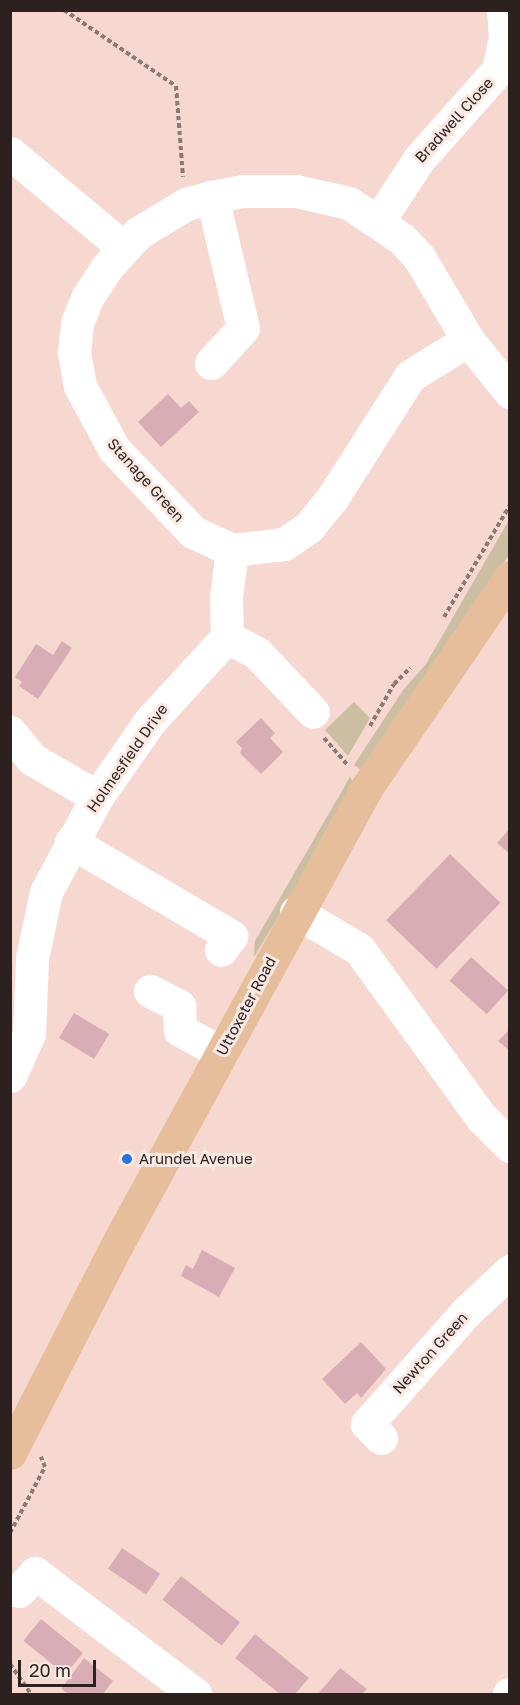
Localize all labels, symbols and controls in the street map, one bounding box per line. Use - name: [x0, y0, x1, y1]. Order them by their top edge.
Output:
- street label: Bradwell Close: [411, 74, 497, 166]
- street label: Stanage Green: [104, 435, 188, 525]
- street label: Holmesfield Drive: [83, 700, 171, 816]
- street label: Uttoxeter Road: [212, 954, 280, 1058]
- place label: Arundel Avenue: [139, 1150, 253, 1168]
- marker: Arundel Avenue: [120, 1152, 134, 1166]
- street label: Newton Green: [389, 1309, 471, 1397]
- scale bar: [21, 1648, 99, 1686]
- text: 20 m: [29, 1659, 71, 1681]

